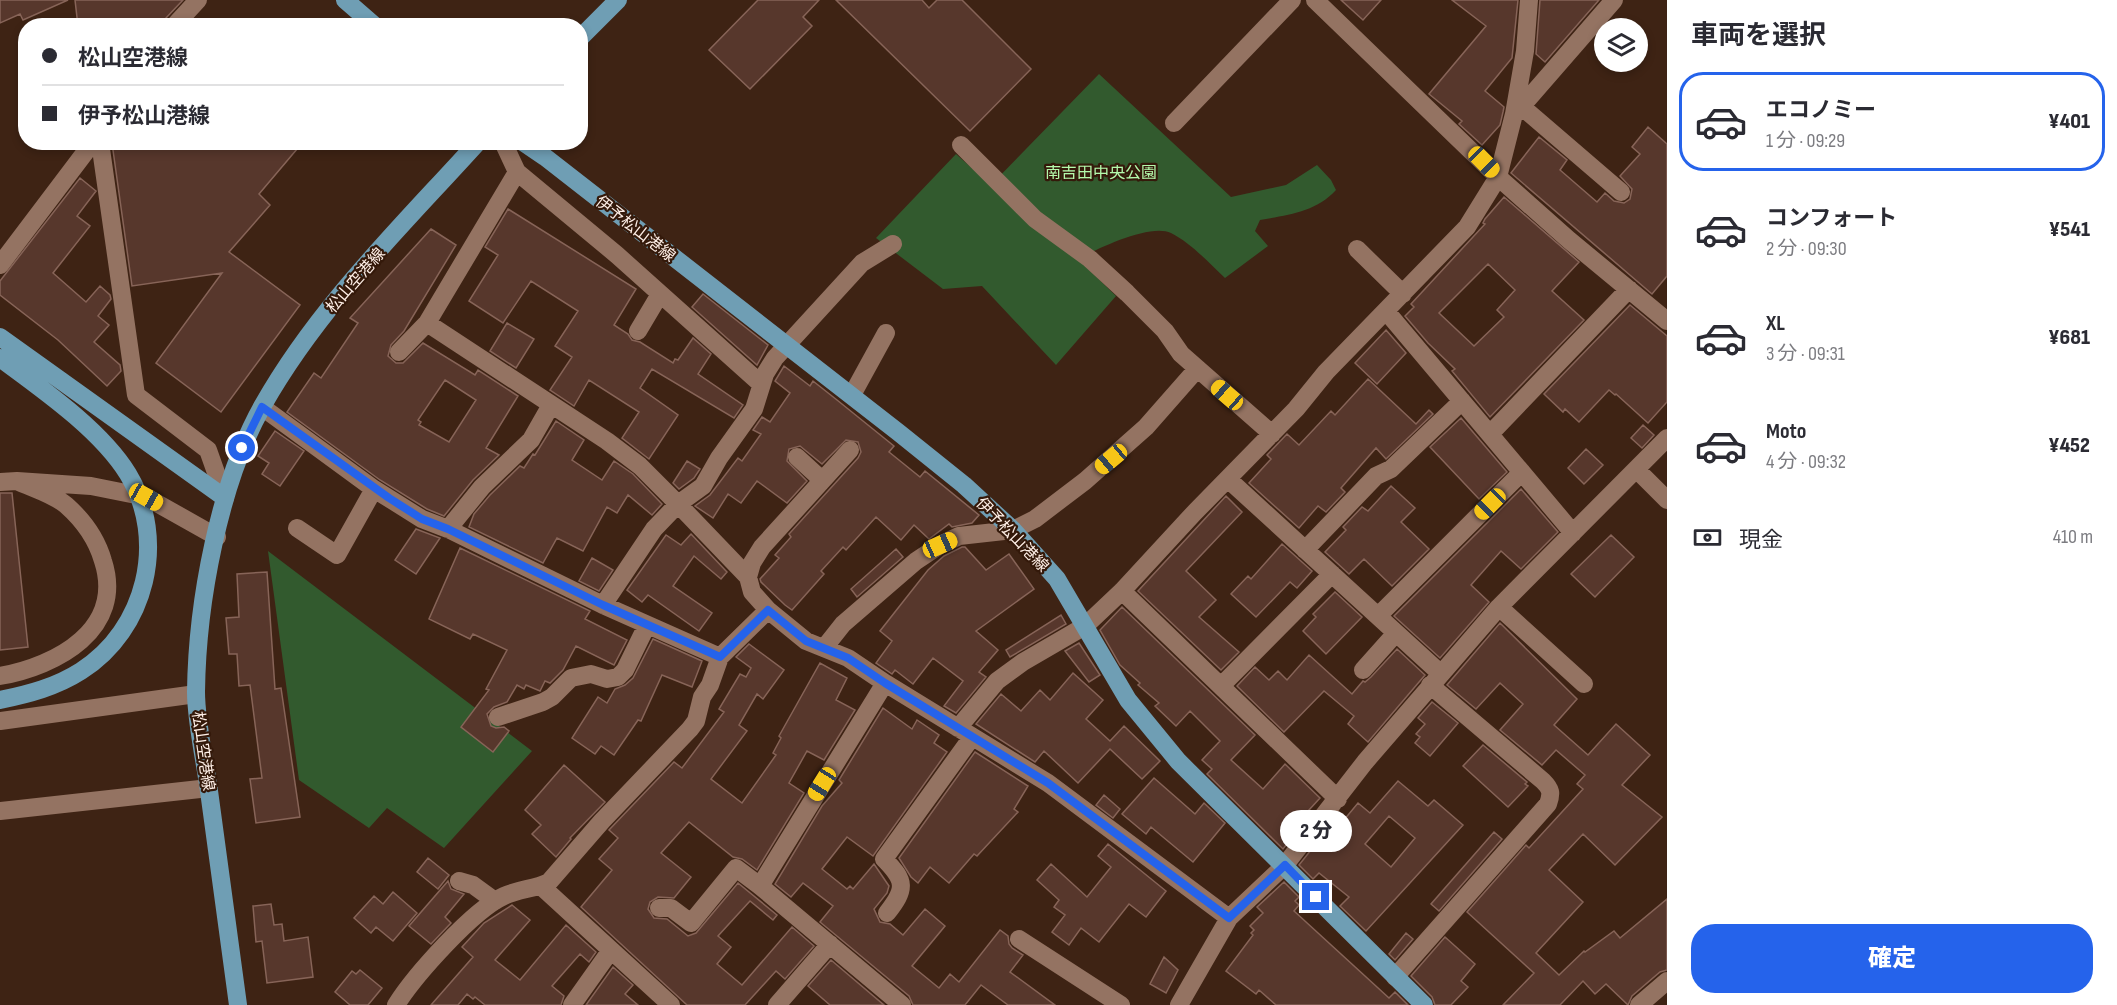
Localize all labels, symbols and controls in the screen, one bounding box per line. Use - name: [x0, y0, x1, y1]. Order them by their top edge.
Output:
- map controls: [1594, 18, 1648, 72]
- button: layers: [1594, 18, 1648, 72]
- text: 車両を選択: [1691, 20, 1826, 52]
- text: 松山空港線: [78, 45, 188, 72]
- icon: car: [1694, 95, 1748, 149]
- text: エコノミー: [1766, 97, 1876, 124]
- text: 伊予松山港線: [78, 103, 210, 130]
- text: ¥401: [2048, 108, 2090, 135]
- text: 1 分 · 09:29: [1766, 129, 1845, 153]
- car: [1465, 143, 1503, 181]
- park label: 南吉田中央公園: [1045, 164, 1157, 183]
- street label: 伊予松山港線: [591, 192, 679, 266]
- icon: car: [1694, 203, 1748, 257]
- text: コンフォート: [1766, 205, 1897, 232]
- text: ¥541: [2049, 216, 2090, 243]
- text: 2 分 · 09:30: [1766, 237, 1847, 261]
- street label: 松山空港線: [323, 245, 390, 317]
- text: XL: [1766, 310, 1785, 337]
- icon: car: [1694, 311, 1748, 365]
- text: ¥681: [2048, 324, 2090, 351]
- text: 3 分 · 09:31: [1766, 342, 1845, 366]
- car: [1208, 376, 1246, 414]
- text: Moto: [1766, 418, 1806, 445]
- icon: car: [1694, 419, 1748, 473]
- text: ¥452: [2048, 432, 2090, 459]
- route start: [228, 434, 255, 461]
- car: [1091, 441, 1131, 477]
- text: 4 分 · 09:32: [1766, 450, 1846, 474]
- car: [126, 480, 166, 514]
- car: [1471, 485, 1509, 523]
- street label: 伊予松山港線: [972, 494, 1052, 576]
- icon: cash: [1691, 521, 1724, 554]
- text: 410 m: [2053, 525, 2093, 549]
- text: 現金: [1739, 527, 1783, 554]
- car: [920, 529, 960, 561]
- street label: 松山空港線: [188, 710, 217, 792]
- car: [805, 764, 839, 804]
- callout: 2 分: [1280, 810, 1352, 852]
- text: 2 分: [1300, 819, 1332, 843]
- route end: [1302, 883, 1329, 910]
- button: 確定: [1691, 924, 2093, 993]

